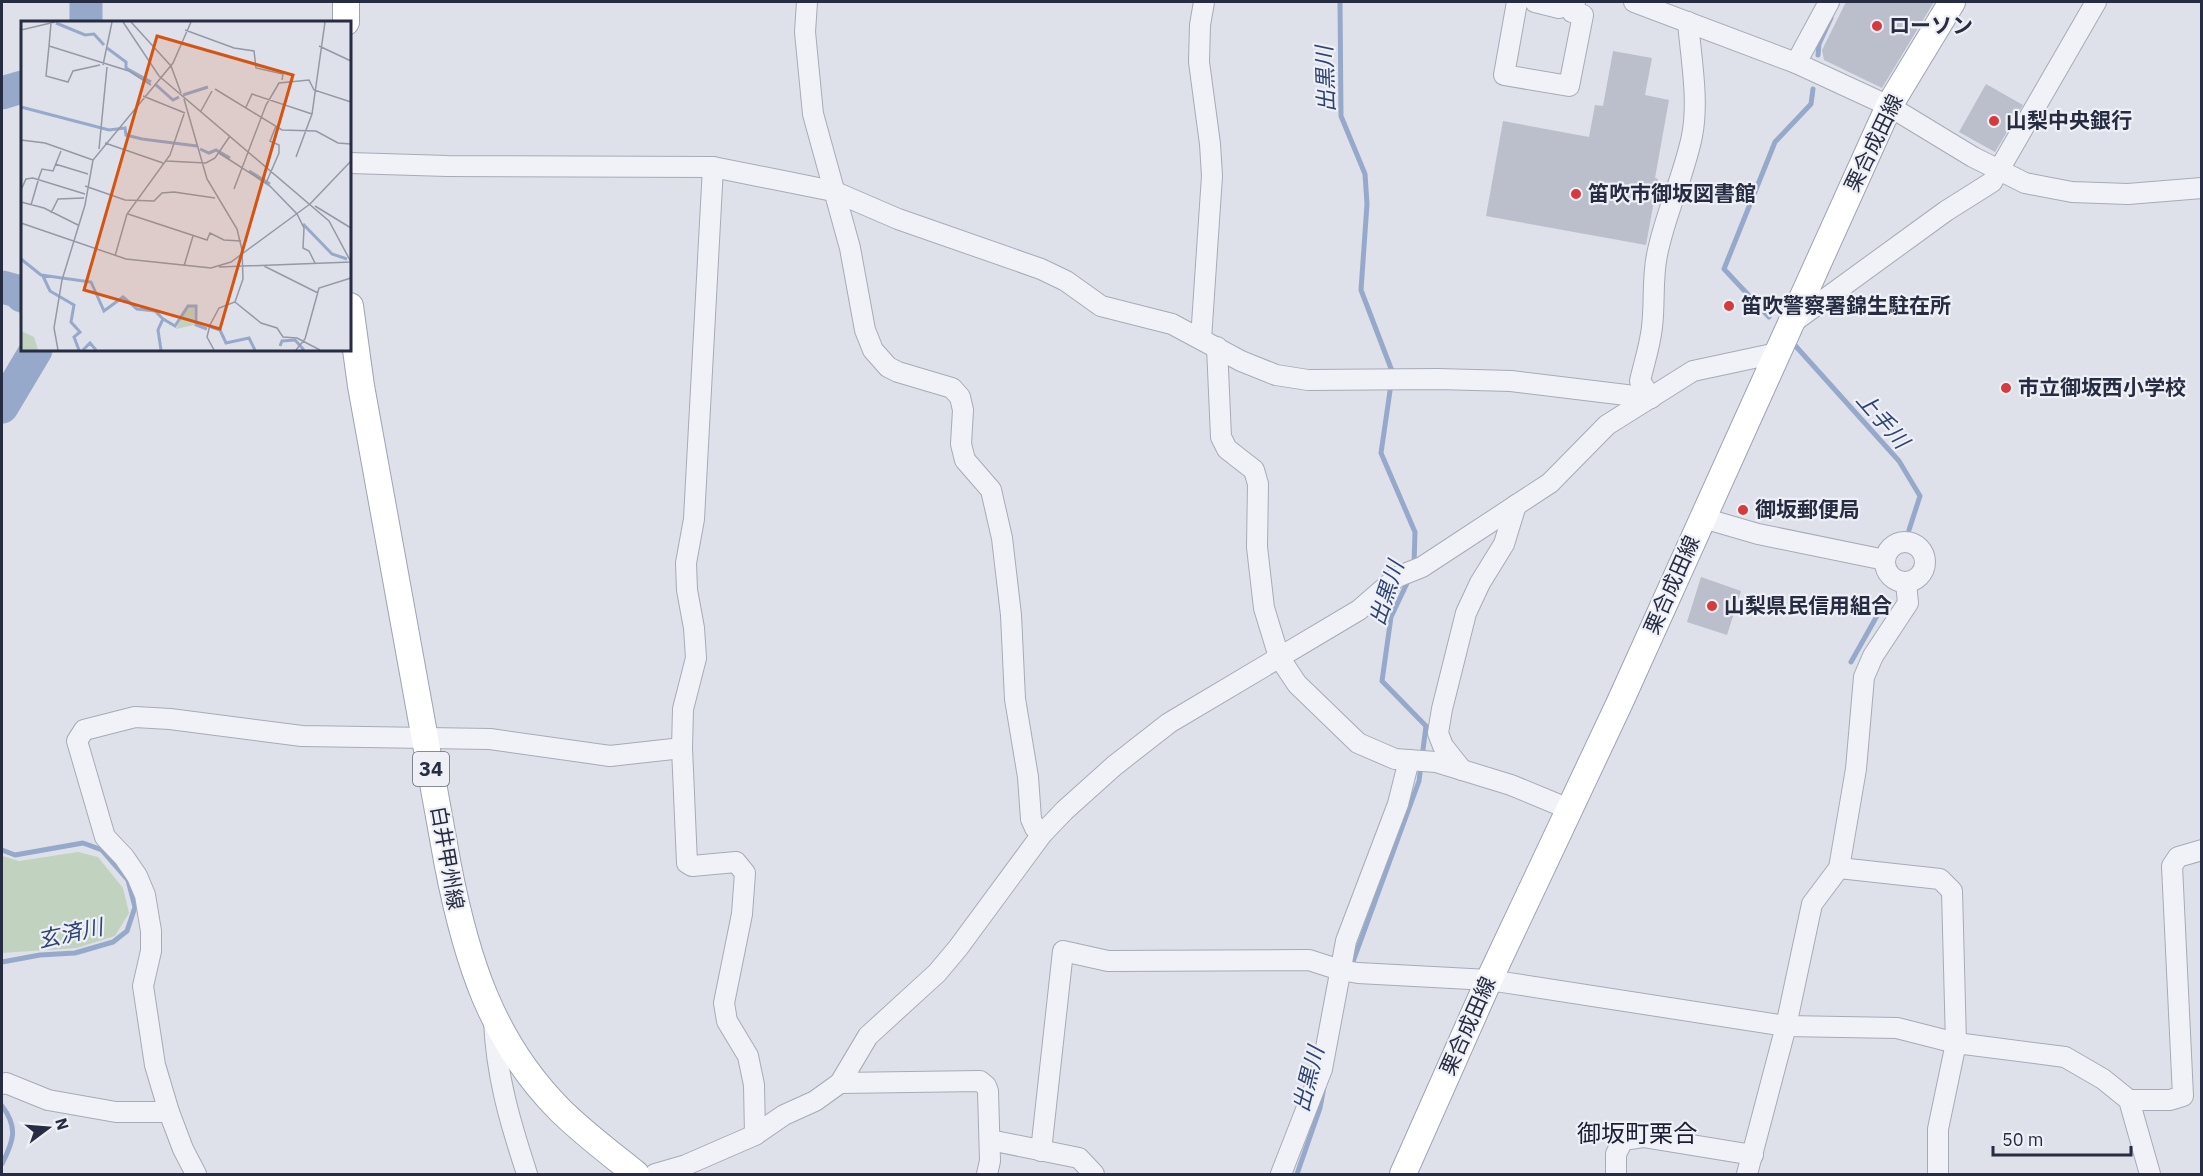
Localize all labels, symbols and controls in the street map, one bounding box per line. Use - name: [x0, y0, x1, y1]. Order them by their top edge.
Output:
- place label: ローソン: [1889, 11, 1973, 39]
- marker: ローソン: [1870, 19, 1884, 33]
- inset map: [21, 21, 351, 351]
- water label: 出黒川: [1309, 44, 1340, 113]
- street label: 栗合成田線: [1838, 89, 1909, 196]
- place label: 山梨中央銀行: [2006, 106, 2132, 134]
- marker: 山梨中央銀行: [1987, 114, 2001, 128]
- place label: 笛吹市御坂図書館: [1588, 179, 1756, 207]
- marker: 笛吹市御坂図書館: [1569, 187, 1583, 201]
- place label: 笛吹警察署錦生駐在所: [1741, 291, 1951, 319]
- marker: 笛吹警察署錦生駐在所: [1722, 299, 1736, 313]
- place label: 市立御坂西小学校: [2018, 373, 2186, 401]
- marker: 市立御坂西小学校: [1999, 381, 2013, 395]
- water label: 上手川: [1851, 385, 1917, 456]
- place label: 御坂郵便局: [1755, 495, 1860, 523]
- marker: 御坂郵便局: [1736, 503, 1750, 517]
- street label: 栗合成田線: [1637, 531, 1705, 638]
- water label: 出黒川: [1362, 555, 1410, 629]
- place label: 山梨県民信用組合: [1724, 591, 1892, 619]
- marker: 山梨県民信用組合: [1705, 599, 1719, 613]
- road number: 34: [413, 752, 449, 786]
- street label: 白井甲州線: [425, 804, 471, 912]
- water label: 玄済川: [35, 911, 107, 954]
- street label: 栗合成田線: [1433, 972, 1501, 1079]
- water label: 出黒川: [1285, 1041, 1330, 1114]
- north arrow: [18, 1098, 78, 1158]
- text: N: [51, 1116, 74, 1132]
- district label: 御坂町栗合: [1577, 1117, 1697, 1149]
- scale bar: [1993, 1119, 2131, 1157]
- text: 50 m: [2002, 1128, 2044, 1151]

